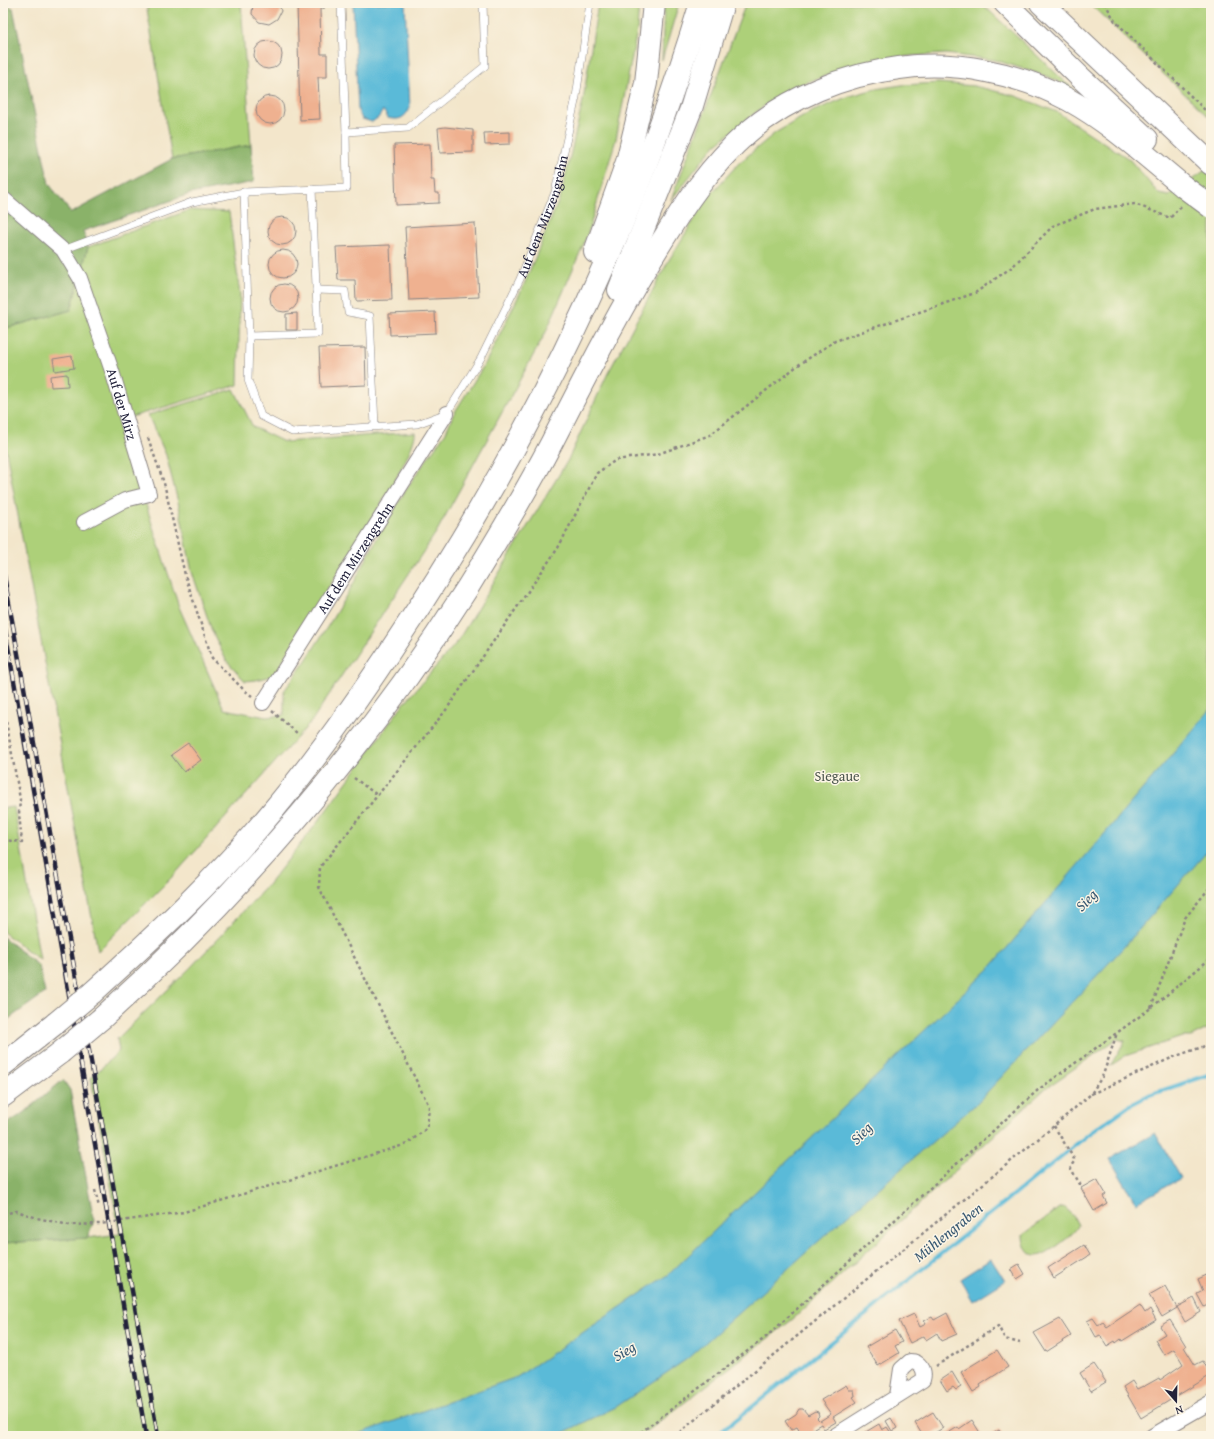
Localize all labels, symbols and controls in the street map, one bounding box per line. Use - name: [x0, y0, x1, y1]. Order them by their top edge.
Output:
- street label: Auf dem Mirzengrehn: [512, 153, 573, 281]
- street label: Auf der Mirz: [102, 366, 142, 442]
- street label: Auf dem Mirzengrehn: [312, 498, 398, 618]
- park label: Siegaue: [814, 766, 860, 786]
- water label: Sieg: [1070, 884, 1102, 916]
- water label: Sieg: [845, 1117, 877, 1149]
- water label: Mühlengraben: [909, 1197, 987, 1266]
- water label: Sieg: [609, 1336, 640, 1366]
- north arrow: [1156, 1381, 1196, 1421]
- text: N: [1173, 1402, 1186, 1419]

